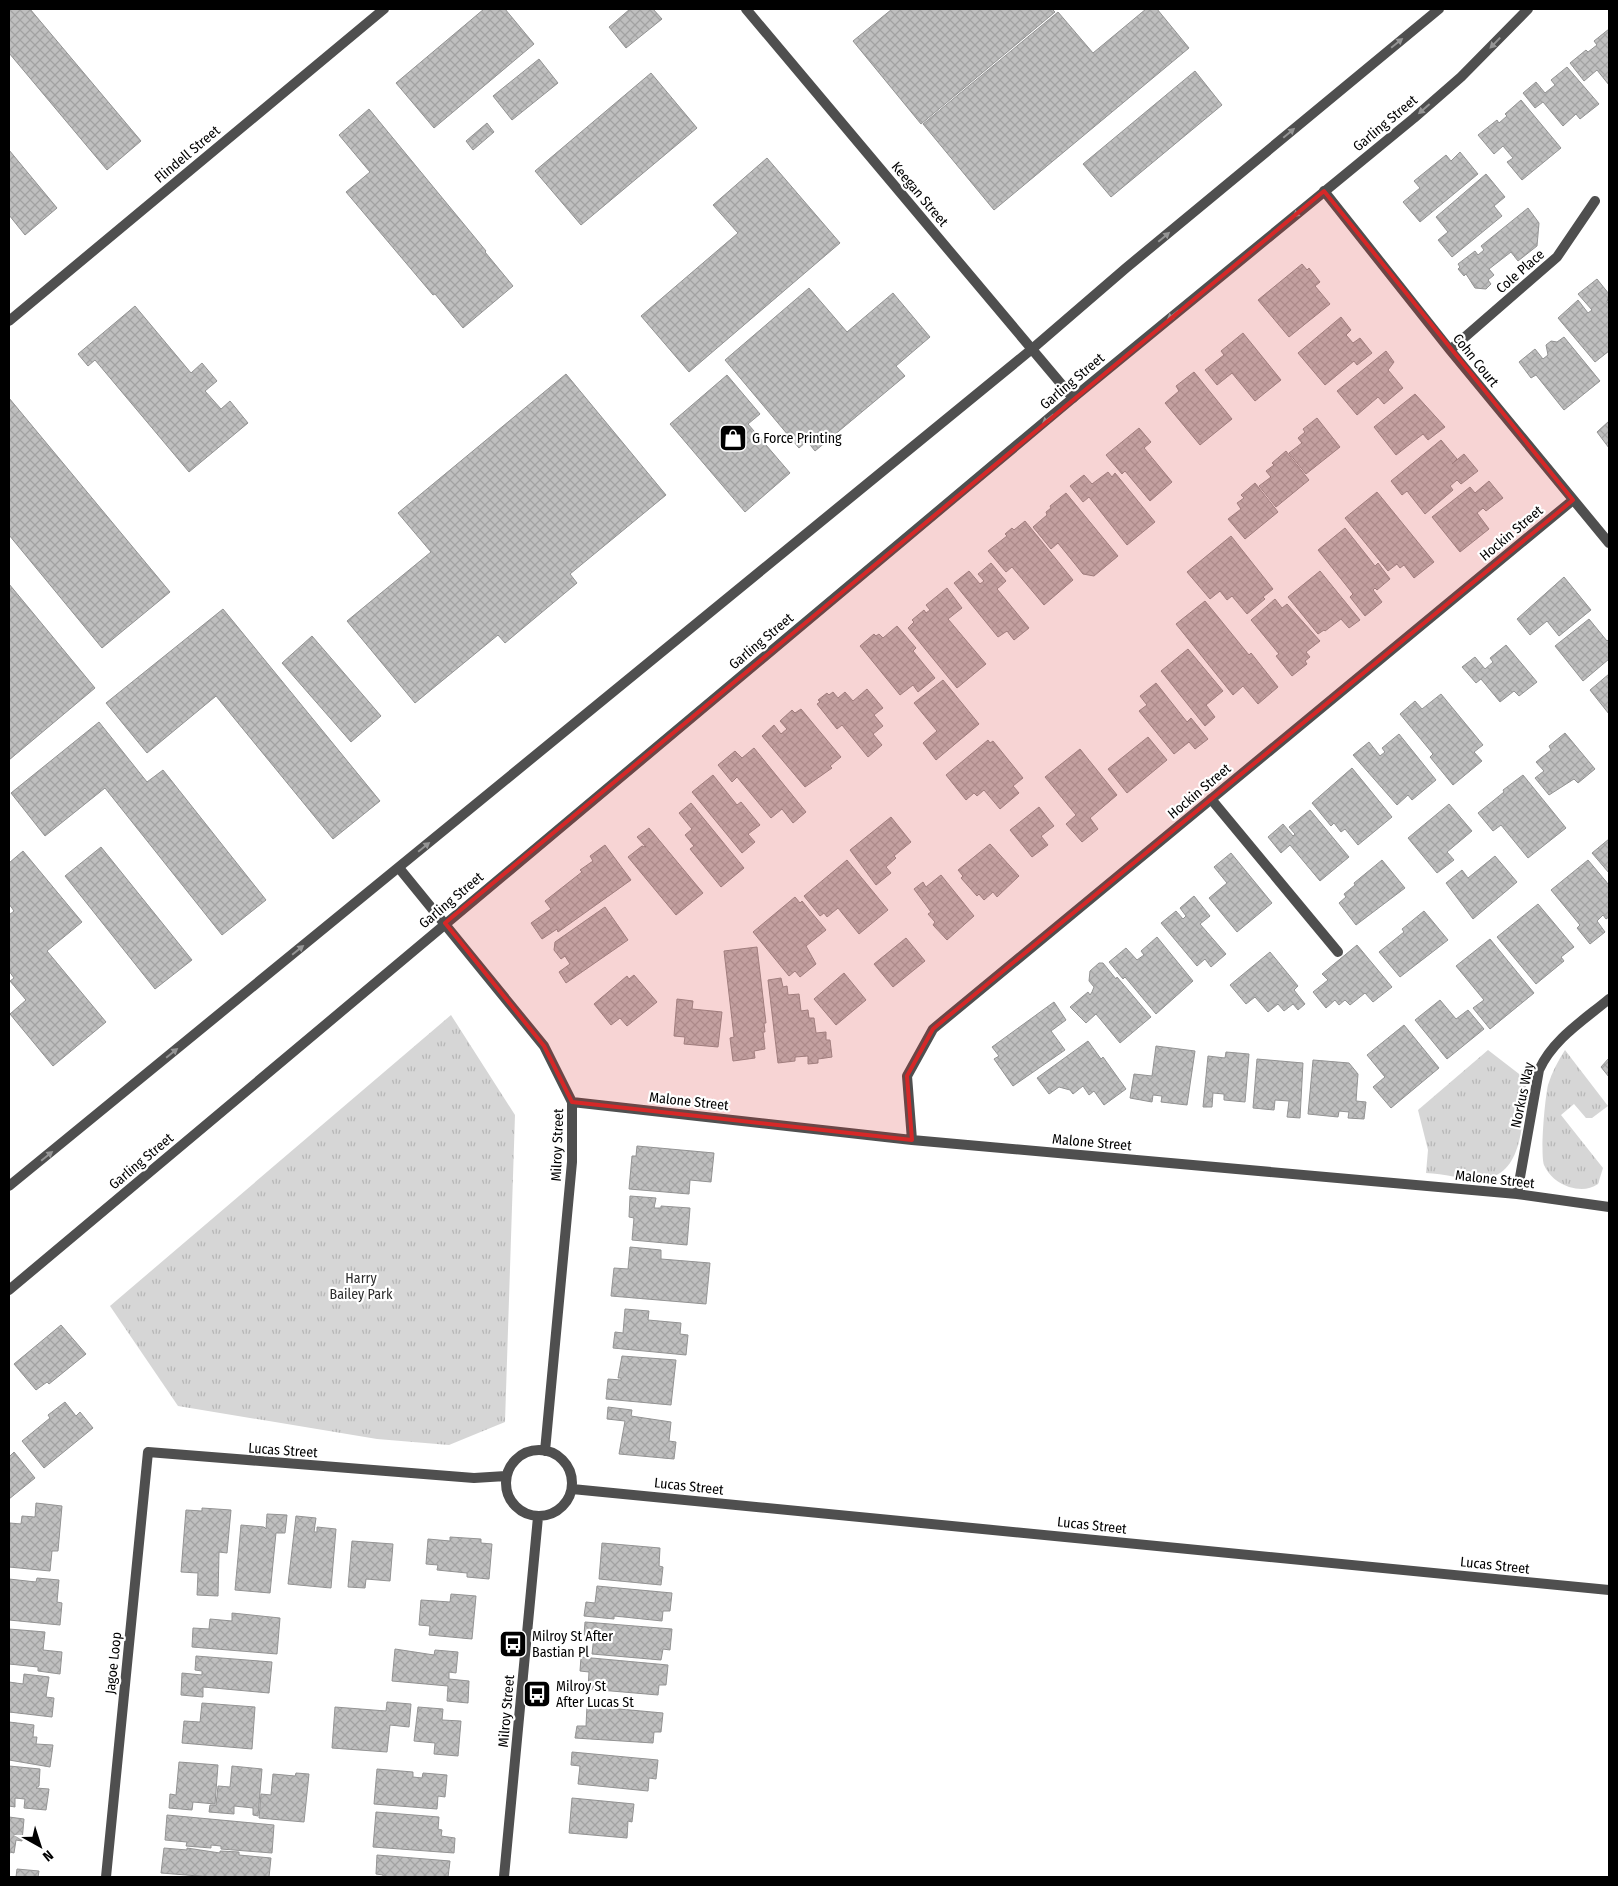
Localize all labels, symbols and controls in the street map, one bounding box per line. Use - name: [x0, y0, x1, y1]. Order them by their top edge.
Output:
- one-way arrow: [1489, 37, 1501, 49]
- one-way arrow: [1391, 38, 1404, 49]
- street label: Garling Street: [1350, 91, 1421, 155]
- one-way arrow: [1419, 103, 1431, 115]
- street label: Flindell Street: [151, 122, 224, 187]
- one-way arrow: [1282, 127, 1295, 138]
- street label: Keegan Street: [888, 158, 952, 230]
- one-way arrow: [1293, 206, 1305, 218]
- one-way arrow: [1157, 231, 1170, 242]
- street label: Cole Place: [1493, 246, 1548, 297]
- one-way arrow: [1167, 310, 1180, 321]
- street label: Cohn Court: [1449, 330, 1502, 391]
- street label: Garling Street: [1037, 349, 1108, 413]
- one-way arrow: [1041, 413, 1054, 424]
- shop icon: G Force Printing: [718, 423, 748, 453]
- place label: G Force Printing: [752, 430, 842, 447]
- street label: Hockin Street: [1476, 502, 1547, 565]
- street label: Garling Street: [726, 609, 797, 673]
- street label: Hockin Street: [1164, 760, 1235, 823]
- one-way arrow: [417, 842, 430, 853]
- street label: Garling Street: [416, 868, 487, 932]
- one-way arrow: [291, 944, 304, 955]
- one-way arrow: [166, 1047, 179, 1058]
- street label: Norkus Way: [1507, 1060, 1538, 1130]
- street label: Malone Street: [648, 1089, 730, 1114]
- street label: Milroy Street: [548, 1108, 567, 1182]
- street label: Garling Street: [106, 1129, 177, 1193]
- street label: Malone Street: [1052, 1131, 1133, 1154]
- one-way arrow: [40, 1150, 53, 1161]
- street label: Malone Street: [1454, 1167, 1536, 1192]
- park label: Harry Bailey Park: [330, 1270, 393, 1303]
- street label: Lucas Street: [248, 1440, 319, 1461]
- street label: Lucas Street: [653, 1474, 725, 1499]
- street label: Lucas Street: [1056, 1513, 1128, 1538]
- street label: Lucas Street: [1459, 1553, 1531, 1578]
- place label: Milroy St After Bastian Pl: [532, 1628, 613, 1661]
- bus stop icon: Milroy St After Bastian Pl: [498, 1629, 528, 1659]
- street label: Jagoe Loop: [102, 1631, 125, 1695]
- street label: Milroy Street: [495, 1674, 518, 1748]
- place label: Milroy St After Lucas St: [556, 1678, 634, 1711]
- bus stop icon: Milroy St After Lucas St: [522, 1679, 552, 1709]
- north arrow: [15, 1821, 65, 1871]
- text: N: [39, 1846, 56, 1865]

